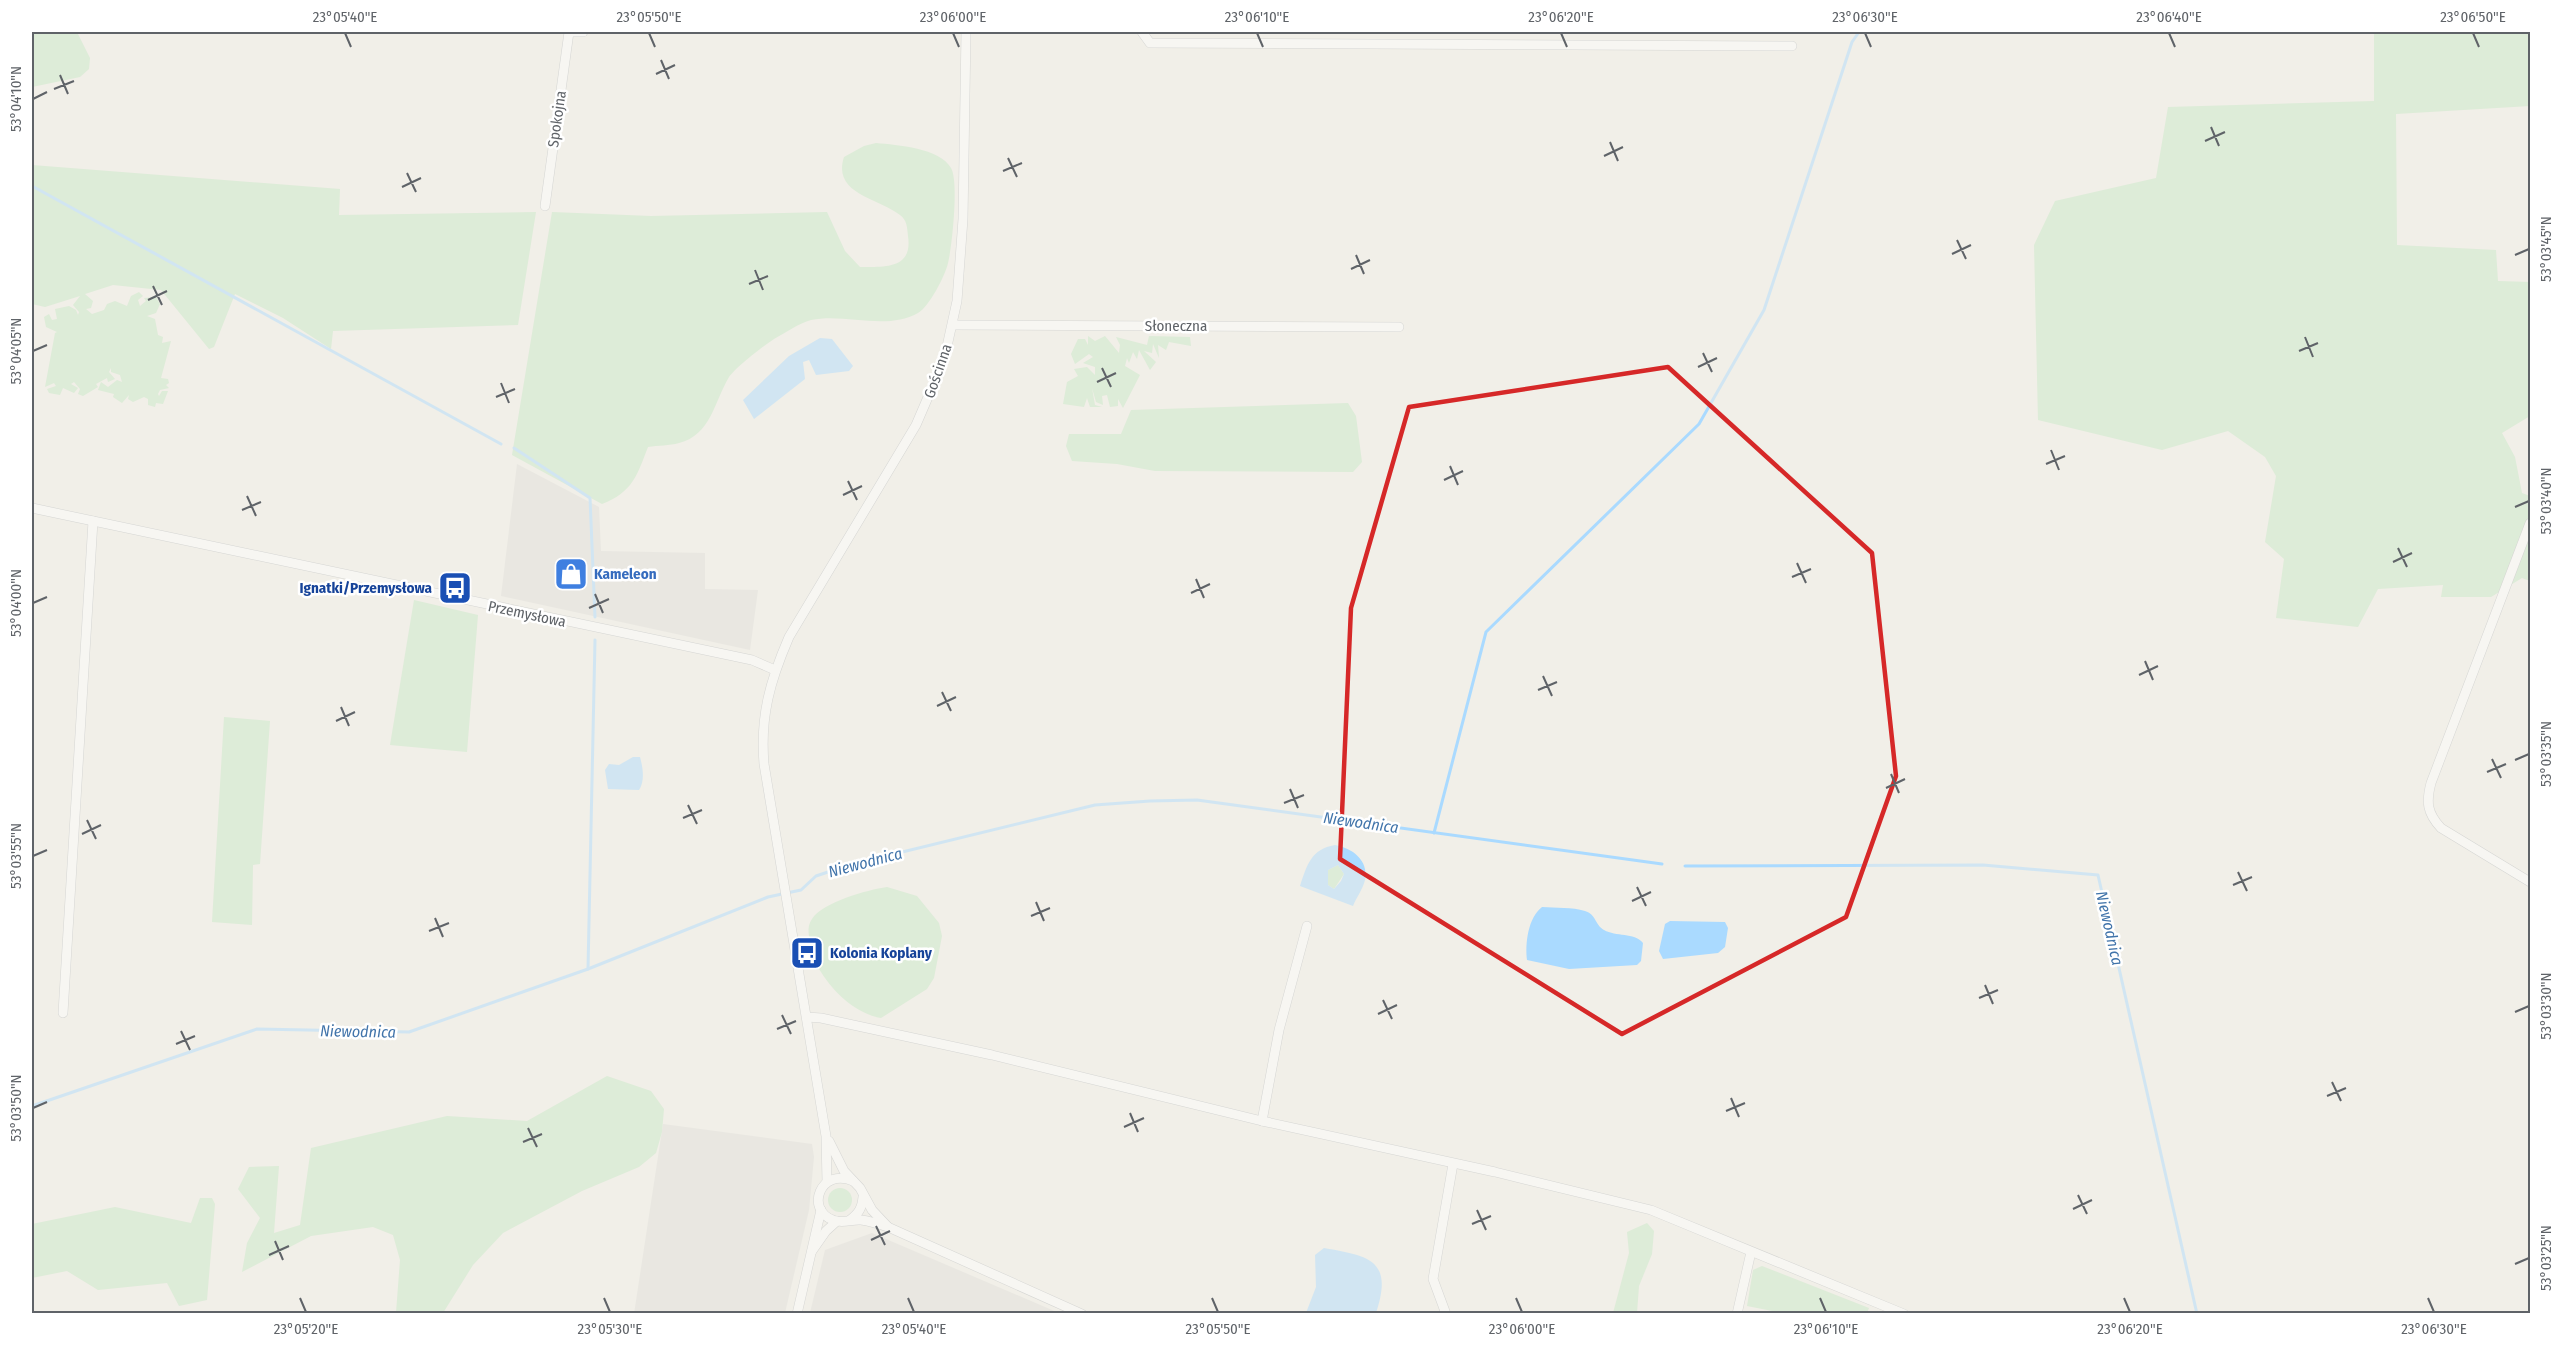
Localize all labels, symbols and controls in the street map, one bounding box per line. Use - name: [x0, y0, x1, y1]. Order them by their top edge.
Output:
- text: 23°05'40"E: [313, 8, 377, 26]
- text: 23°05'50"E: [617, 8, 681, 26]
- text: 23°06'00"E: [920, 8, 986, 26]
- text: 23°06'10"E: [1225, 8, 1289, 26]
- text: 23°06'20"E: [1528, 8, 1594, 26]
- text: 23°06'30"E: [1832, 8, 1898, 26]
- text: 23°06'40"E: [2136, 8, 2202, 26]
- text: 23°06'50"E: [2440, 8, 2506, 26]
- text: 53°04'10"N: [7, 66, 25, 132]
- street label: Spokojna: [544, 89, 570, 149]
- text: 53°03'45"N: [2537, 216, 2555, 282]
- street label: Słoneczna: [1145, 317, 1207, 335]
- text: 53°04'05"N: [7, 318, 25, 384]
- street label: Gościnna: [920, 341, 956, 401]
- text: 53°03'40"N: [2537, 467, 2555, 535]
- shop icon: Kameleon: [553, 556, 589, 592]
- place label: Kameleon: [594, 565, 657, 583]
- text: 53°04'00"N: [7, 569, 25, 637]
- bus stop icon: Ignatki/Przemysłowa: [437, 570, 473, 606]
- place label: Ignatki/Przemysłowa: [299, 579, 433, 597]
- street label: Przemysłowa: [486, 597, 568, 631]
- text: 53°03'35"N: [2537, 721, 2555, 787]
- water label: Niewodnica: [1322, 808, 1400, 837]
- text: 53°03'55"N: [7, 823, 25, 889]
- water label: Niewodnica: [826, 843, 904, 881]
- water label: Niewodnica: [2092, 889, 2127, 967]
- bus stop icon: Kolonia Koplany: [789, 935, 825, 971]
- place label: Kolonia Koplany: [830, 944, 933, 962]
- text: 53°03'30"N: [2537, 972, 2555, 1040]
- water label: Niewodnica: [320, 1021, 396, 1042]
- text: 53°03'50"N: [7, 1074, 25, 1142]
- text: 53°03'25"N: [2537, 1225, 2555, 1291]
- text: 23°05'20"E: [274, 1320, 338, 1338]
- text: 23°05'30"E: [578, 1320, 642, 1338]
- text: 23°05'40"E: [882, 1320, 946, 1338]
- text: 23°05'50"E: [1186, 1320, 1250, 1338]
- text: 23°06'00"E: [1489, 1320, 1555, 1338]
- text: 23°06'10"E: [1794, 1320, 1858, 1338]
- text: 23°06'20"E: [2097, 1320, 2163, 1338]
- text: 23°06'30"E: [2401, 1320, 2467, 1338]

